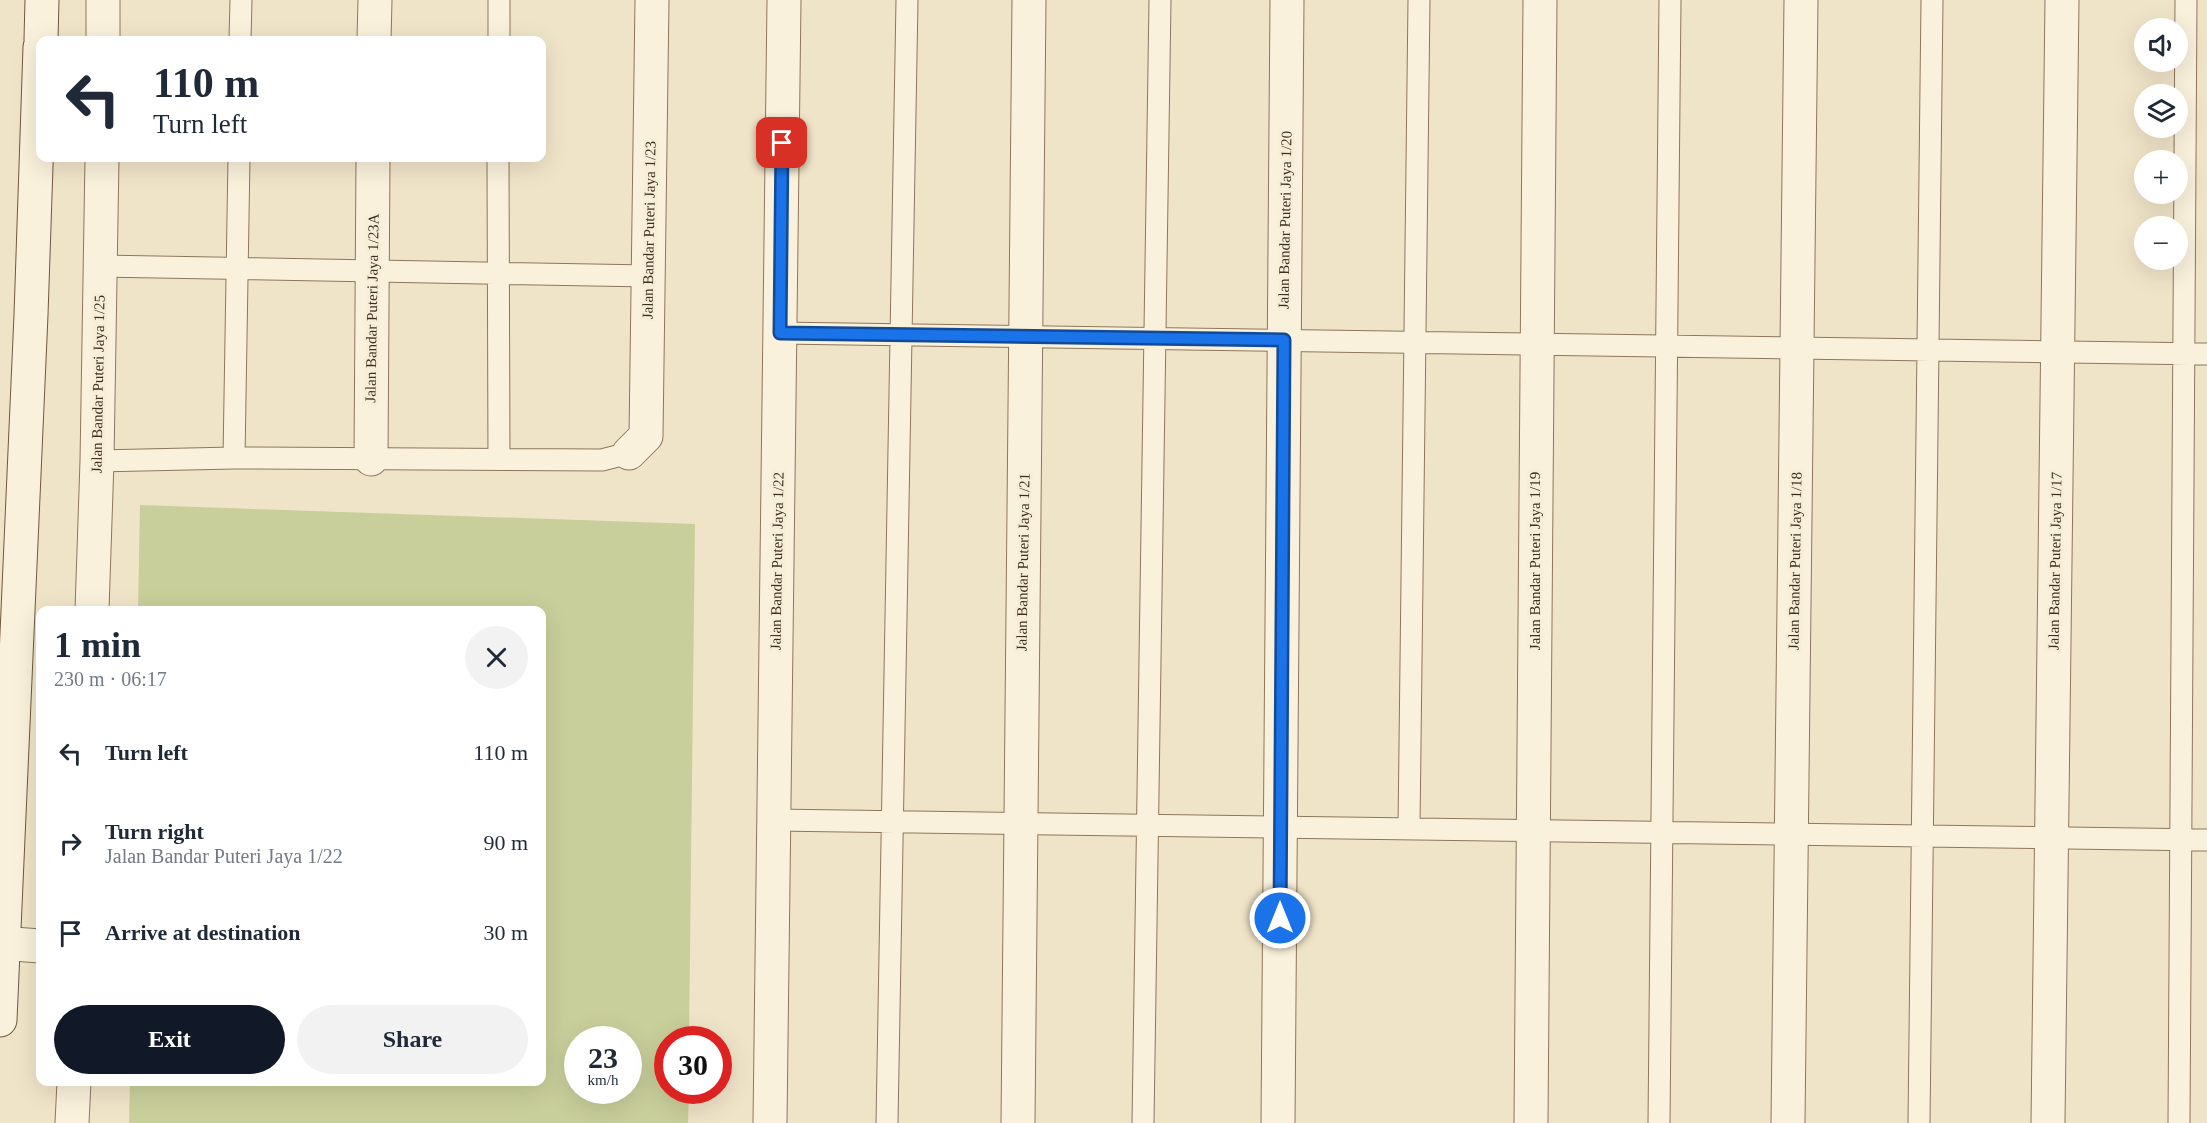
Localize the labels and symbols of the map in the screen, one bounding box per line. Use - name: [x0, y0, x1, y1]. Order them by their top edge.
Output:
- pin: [756, 117, 807, 168]
- street label: Jalan Bandar Puteri Jaya 1/20: [1275, 131, 1295, 309]
- street label: Jalan Bandar Puteri Jaya 1/23: [639, 141, 659, 319]
- street label: Jalan Bandar Puteri Jaya 1/23A: [362, 213, 382, 403]
- street label: Jalan Bandar Puteri Jaya 1/25: [88, 295, 108, 473]
- street label: Jalan Bandar Puteri Jaya 1/17: [2045, 471, 2065, 650]
- street label: Jalan Bandar Puteri Jaya 1/22: [767, 472, 787, 650]
- street label: Jalan Bandar Puteri Jaya 1/19: [1527, 472, 1543, 650]
- street label: Jalan Bandar Puteri Jaya 1/18: [1785, 472, 1805, 650]
- street label: Jalan Bandar Puteri Jaya 1/21: [1013, 473, 1033, 651]
- position arrow: [1248, 886, 1312, 950]
- speed limit sign: 30: [654, 1026, 732, 1104]

